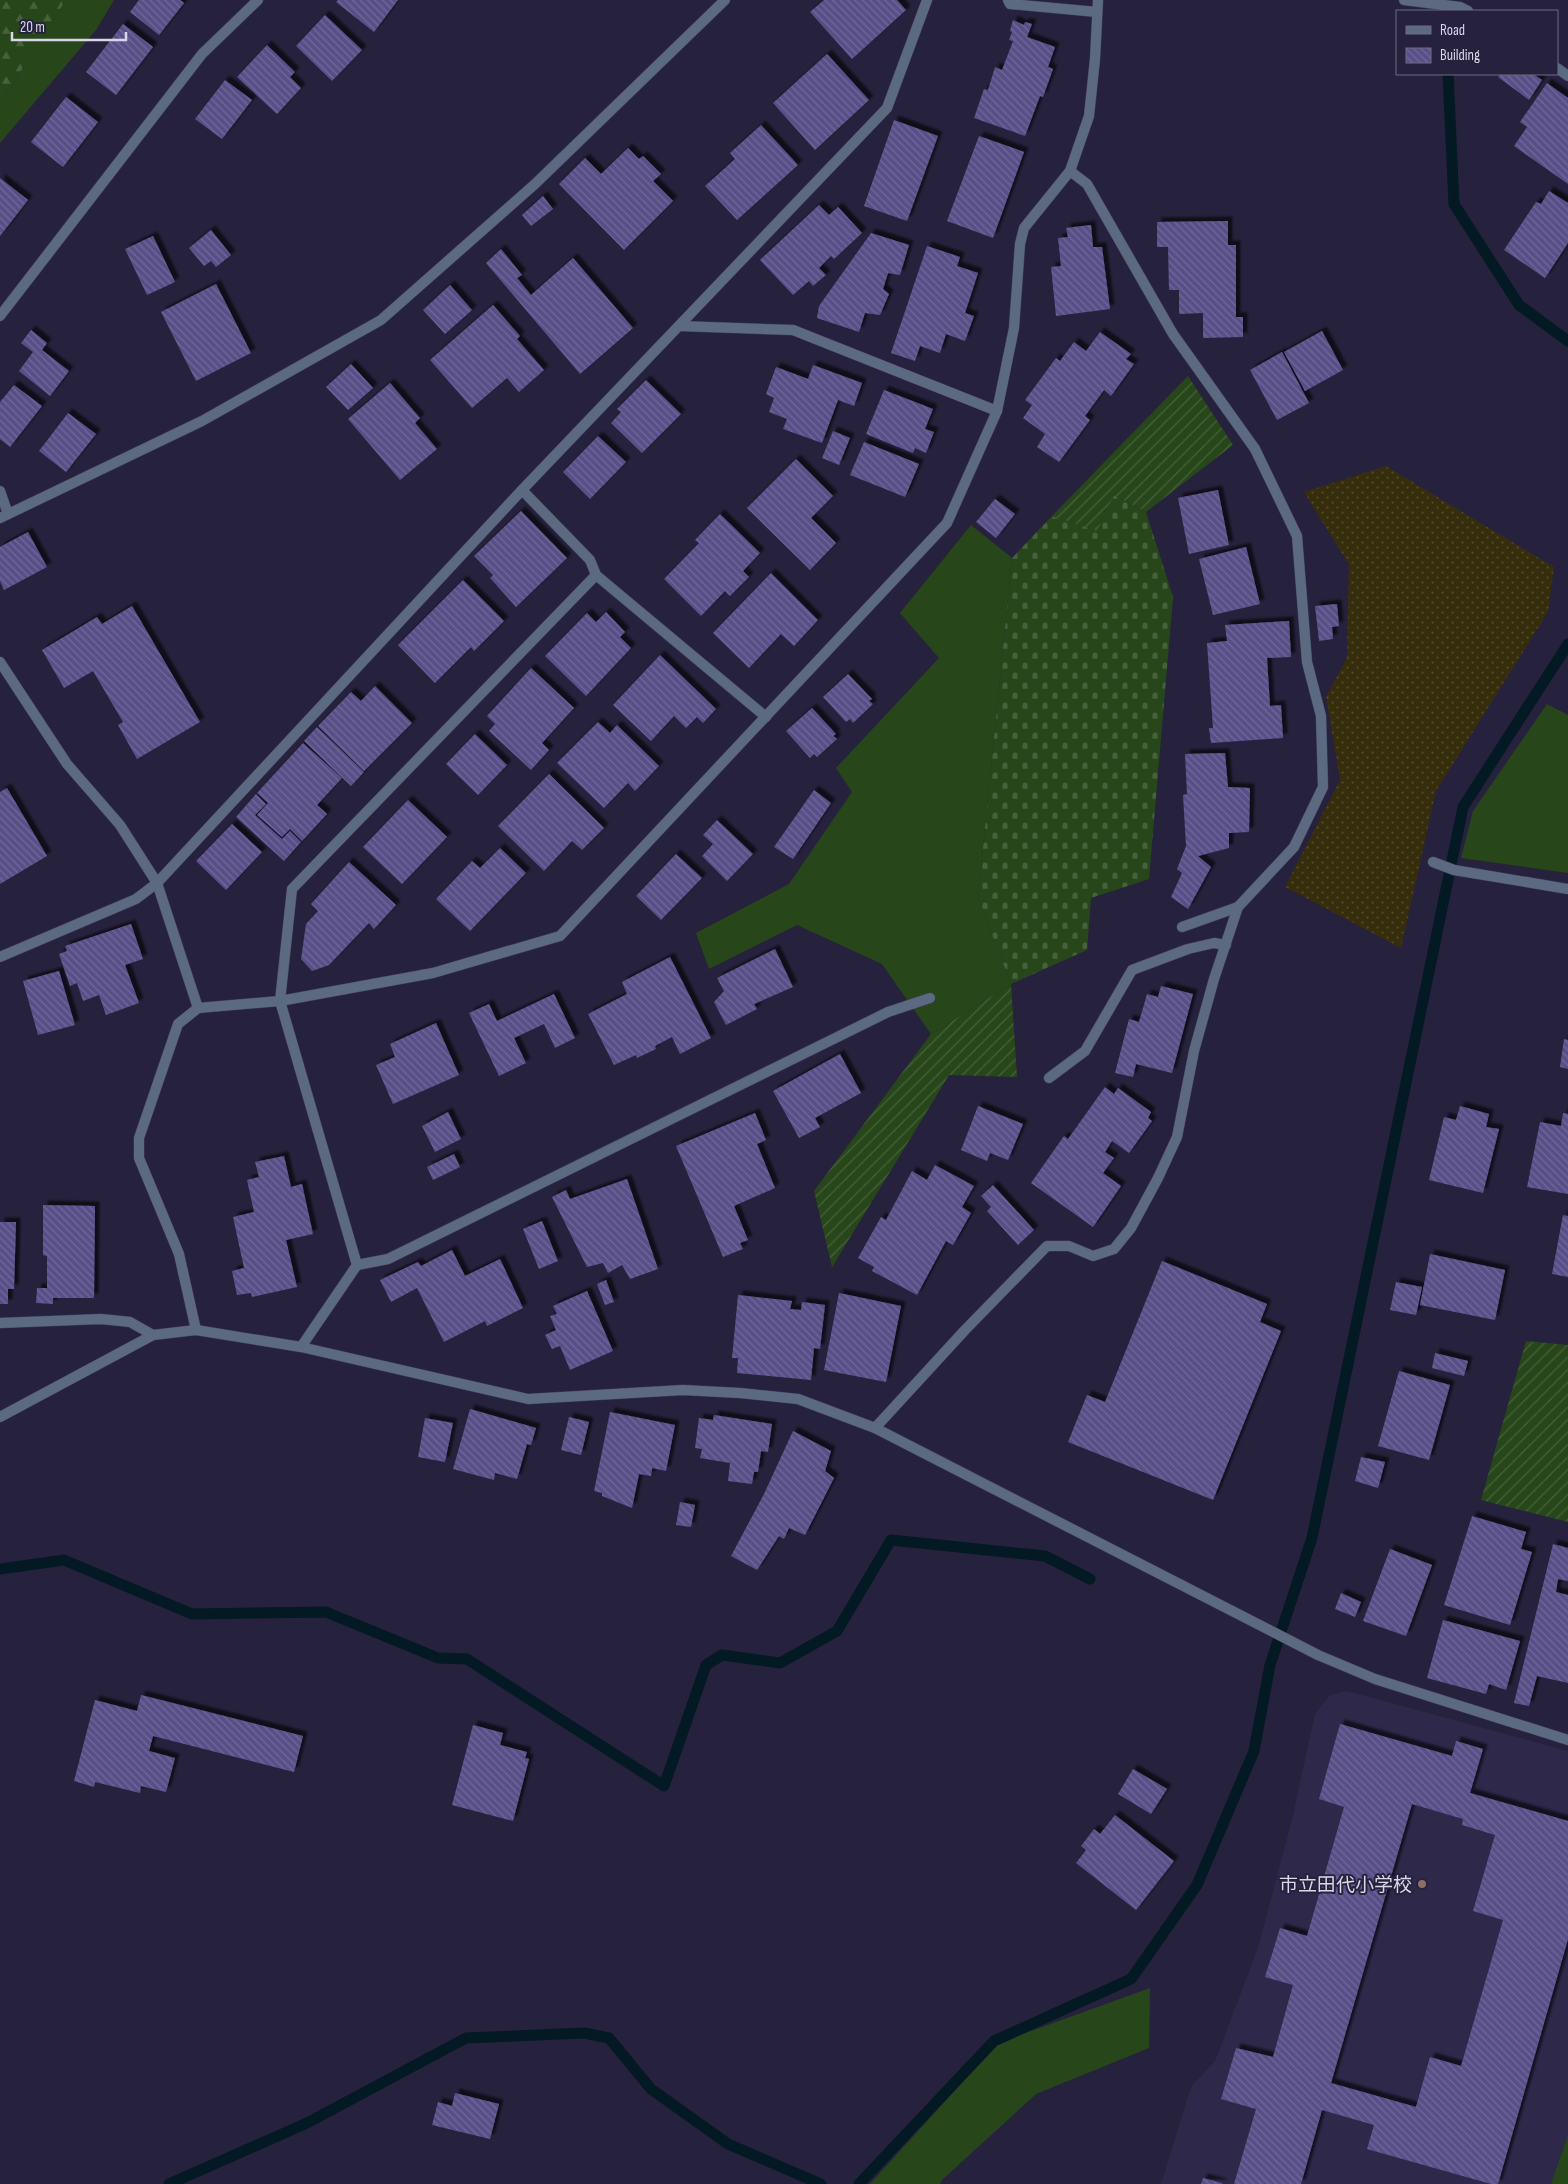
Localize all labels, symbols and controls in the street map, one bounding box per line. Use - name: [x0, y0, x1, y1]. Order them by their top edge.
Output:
- scale bar: [12, 10, 126, 42]
- legend: [1396, 10, 1558, 75]
- text: 20 m: [20, 18, 45, 37]
- text: Road: [1440, 21, 1465, 40]
- text: Building: [1440, 46, 1480, 65]
- place label: 市立田代小学校: [1279, 1874, 1412, 1897]
- marker: 市立田代小学校: [1416, 1878, 1428, 1890]

